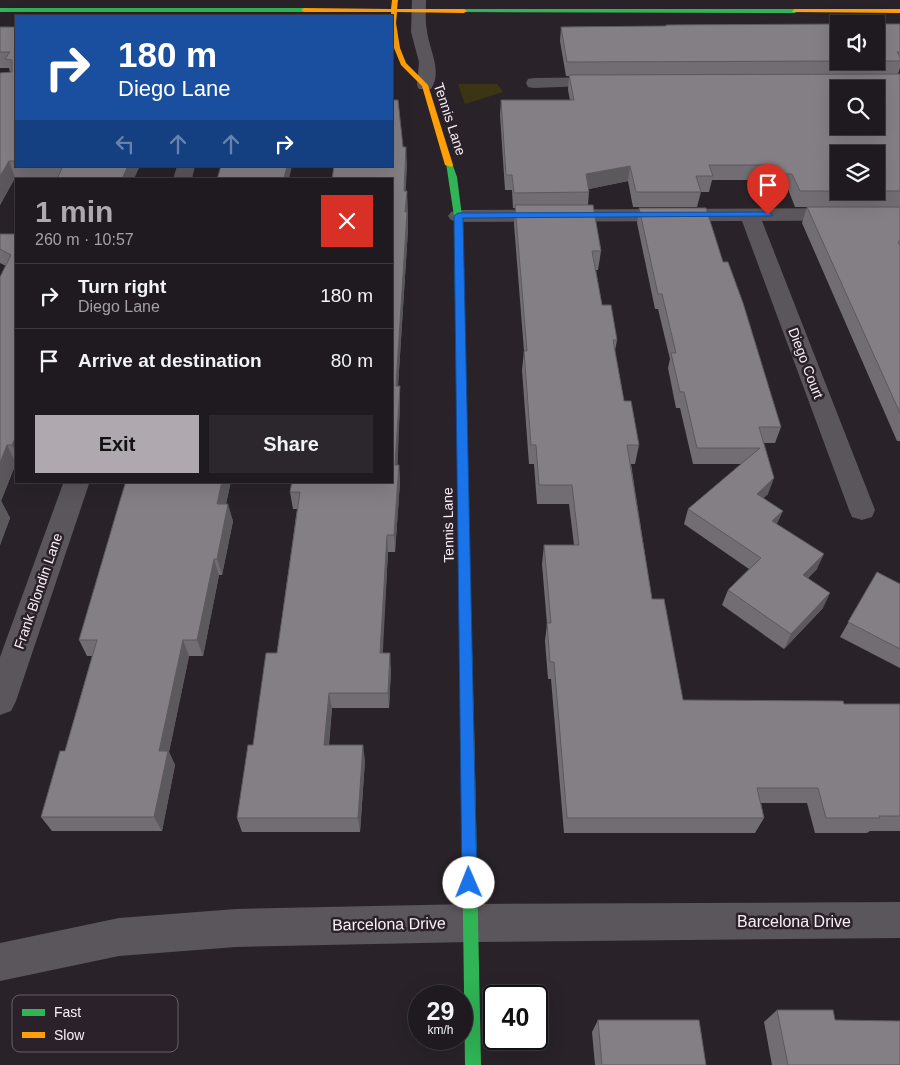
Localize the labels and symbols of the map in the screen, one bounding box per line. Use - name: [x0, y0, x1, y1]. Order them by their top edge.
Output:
- street label: Tennis Lane: [431, 81, 469, 158]
- pin: [747, 164, 789, 215]
- street label: Diego Court: [785, 325, 827, 401]
- street label: Tennis Lane: [439, 487, 457, 563]
- street label: Frank Blondin Lane: [11, 531, 65, 651]
- position arrow: [442, 856, 494, 908]
- street label: Barcelona Drive: [737, 913, 851, 930]
- street label: Barcelona Drive: [332, 915, 446, 933]
- speed limit sign: 40: [483, 985, 548, 1050]
- legend: [12, 995, 178, 1052]
- text: Fast: [54, 1004, 81, 1020]
- text: Slow: [54, 1027, 85, 1043]

